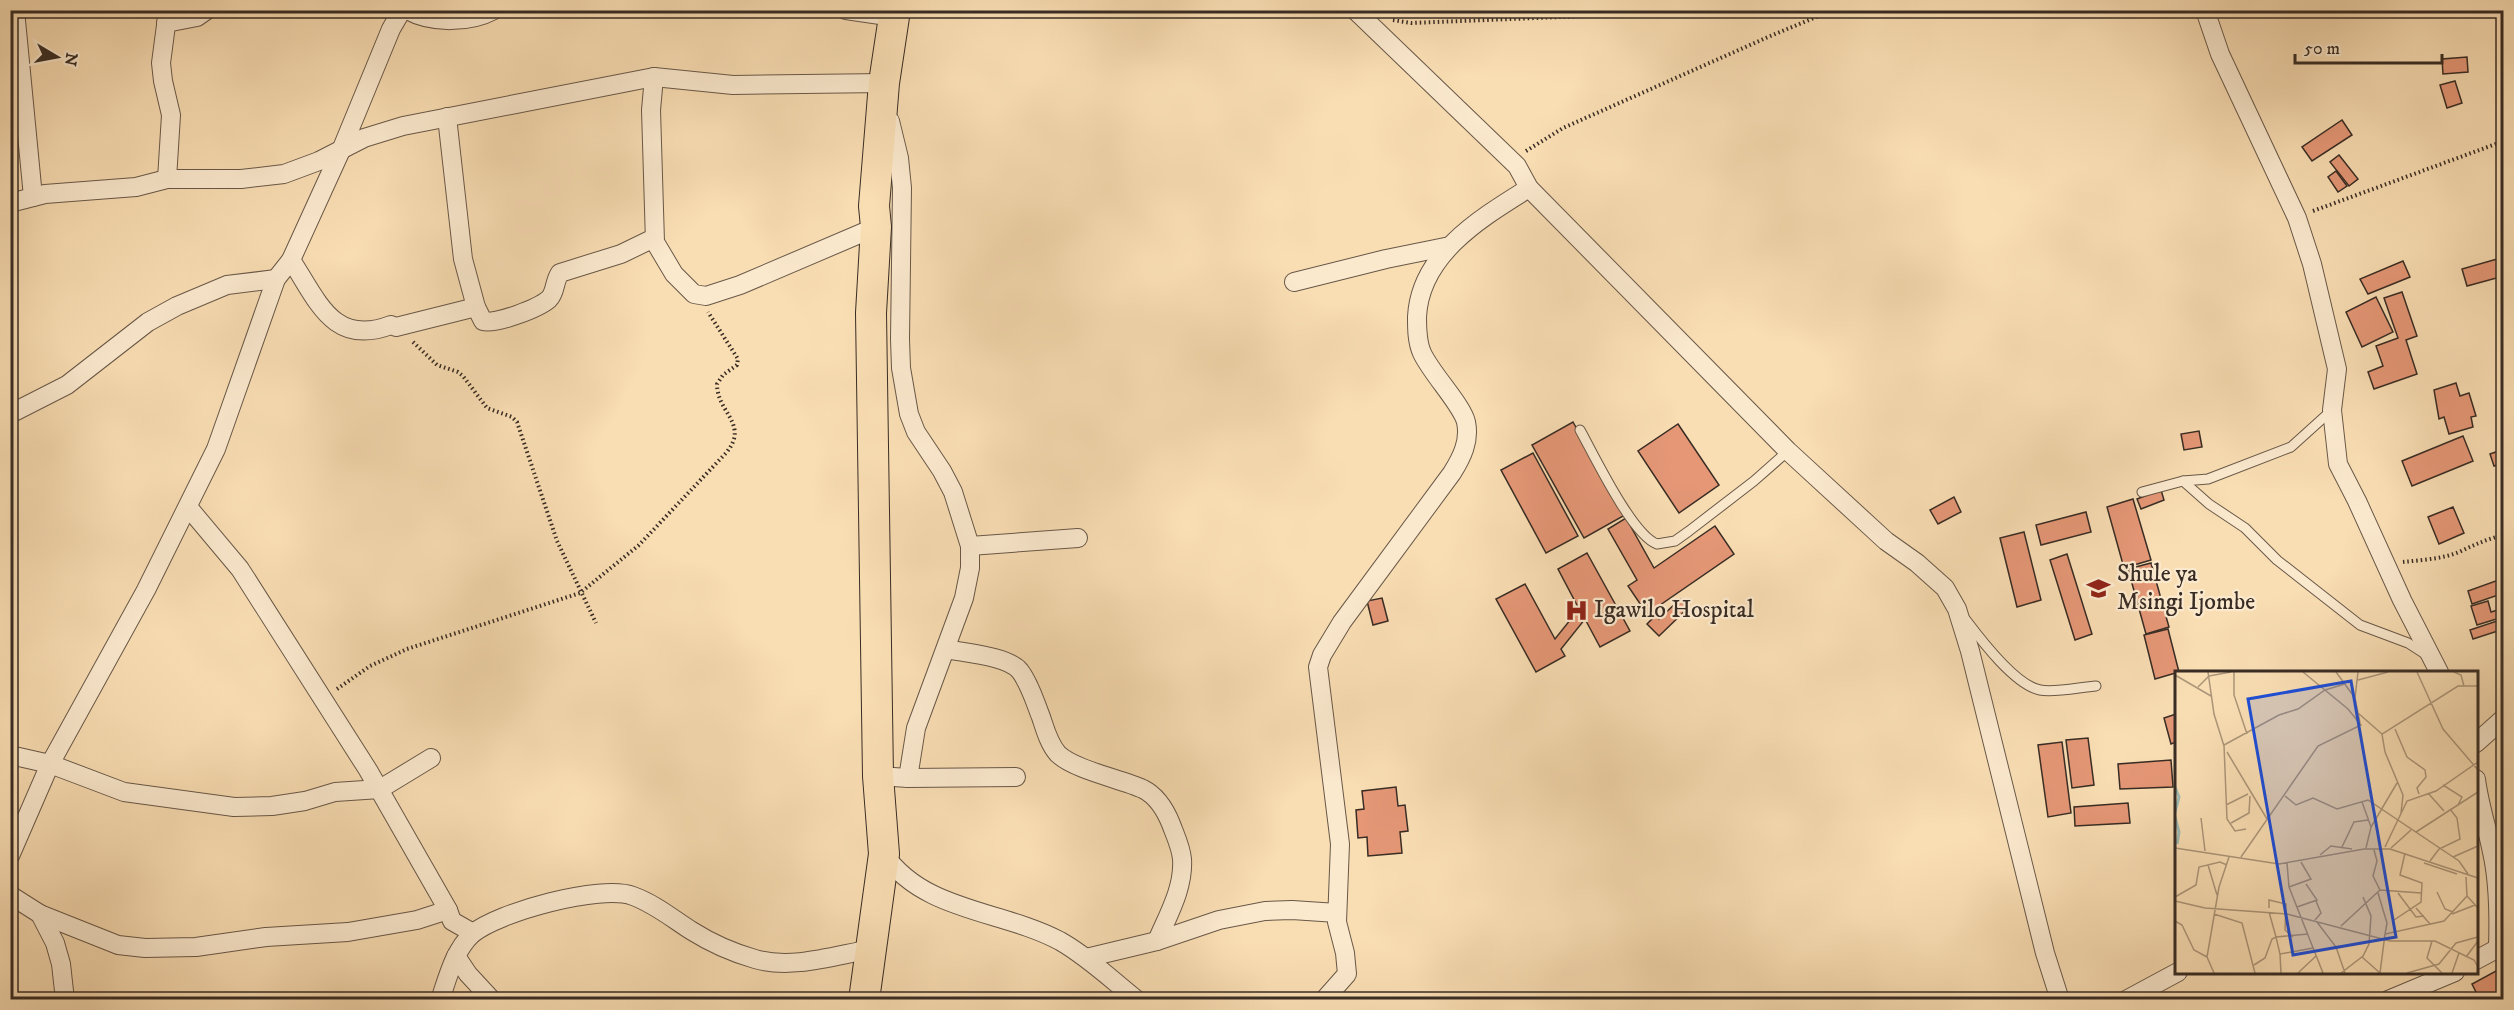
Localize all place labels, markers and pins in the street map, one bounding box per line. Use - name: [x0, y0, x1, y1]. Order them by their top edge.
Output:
- place label: Shule ya Msingi Ijombe: [2117, 559, 2255, 617]
- school or university icon: Shule ya Msingi Ijombe: [2086, 575, 2112, 601]
- place label: Igawilo Hospital: [1594, 595, 1755, 625]
- hospital icon: Igawilo Hospital: [1563, 597, 1589, 623]

